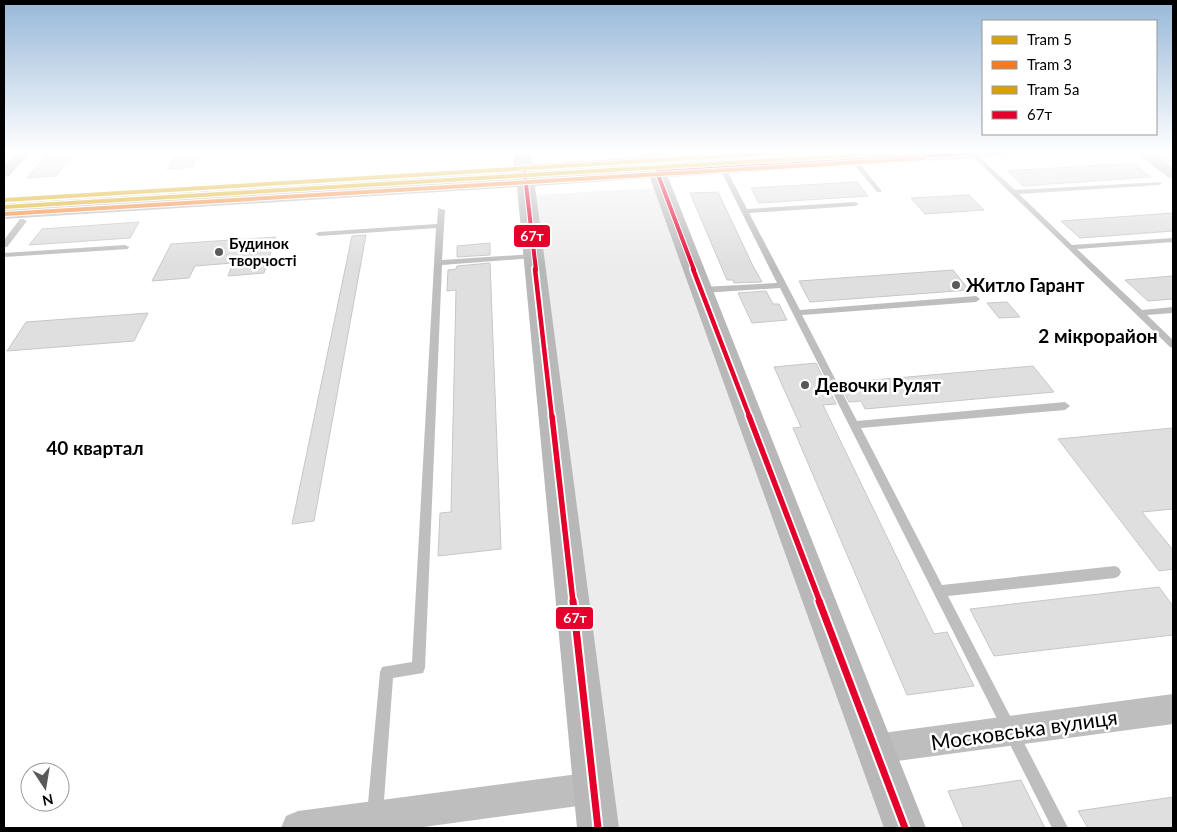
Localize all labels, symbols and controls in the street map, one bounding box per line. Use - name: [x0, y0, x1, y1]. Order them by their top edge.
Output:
- legend: [982, 20, 1157, 135]
- text: Tram 5: [1027, 30, 1072, 48]
- text: Tram 3: [1027, 55, 1072, 73]
- text: Tram 5а: [1027, 80, 1079, 98]
- text: 67т: [1027, 105, 1052, 123]
- line badge: 67т: [513, 224, 551, 248]
- text: 67т: [520, 227, 545, 244]
- place label: Будинок творчості: [229, 234, 297, 269]
- marker: Будинок творчості: [213, 246, 225, 258]
- place label: Житло Гарант: [966, 274, 1085, 296]
- marker: Житло Гарант: [950, 279, 962, 291]
- district label: 2 мікрорайон: [1038, 324, 1158, 347]
- place label: Девочки Рулят: [815, 374, 942, 396]
- marker: Девочки Рулят: [799, 379, 811, 391]
- district label: 40 квартал: [46, 436, 144, 459]
- line badge: 67т: [555, 606, 594, 630]
- text: 67т: [563, 609, 588, 626]
- street label: Московська вулиця: [929, 704, 1119, 754]
- north arrow: [20, 762, 70, 812]
- text: N: [41, 791, 55, 810]

